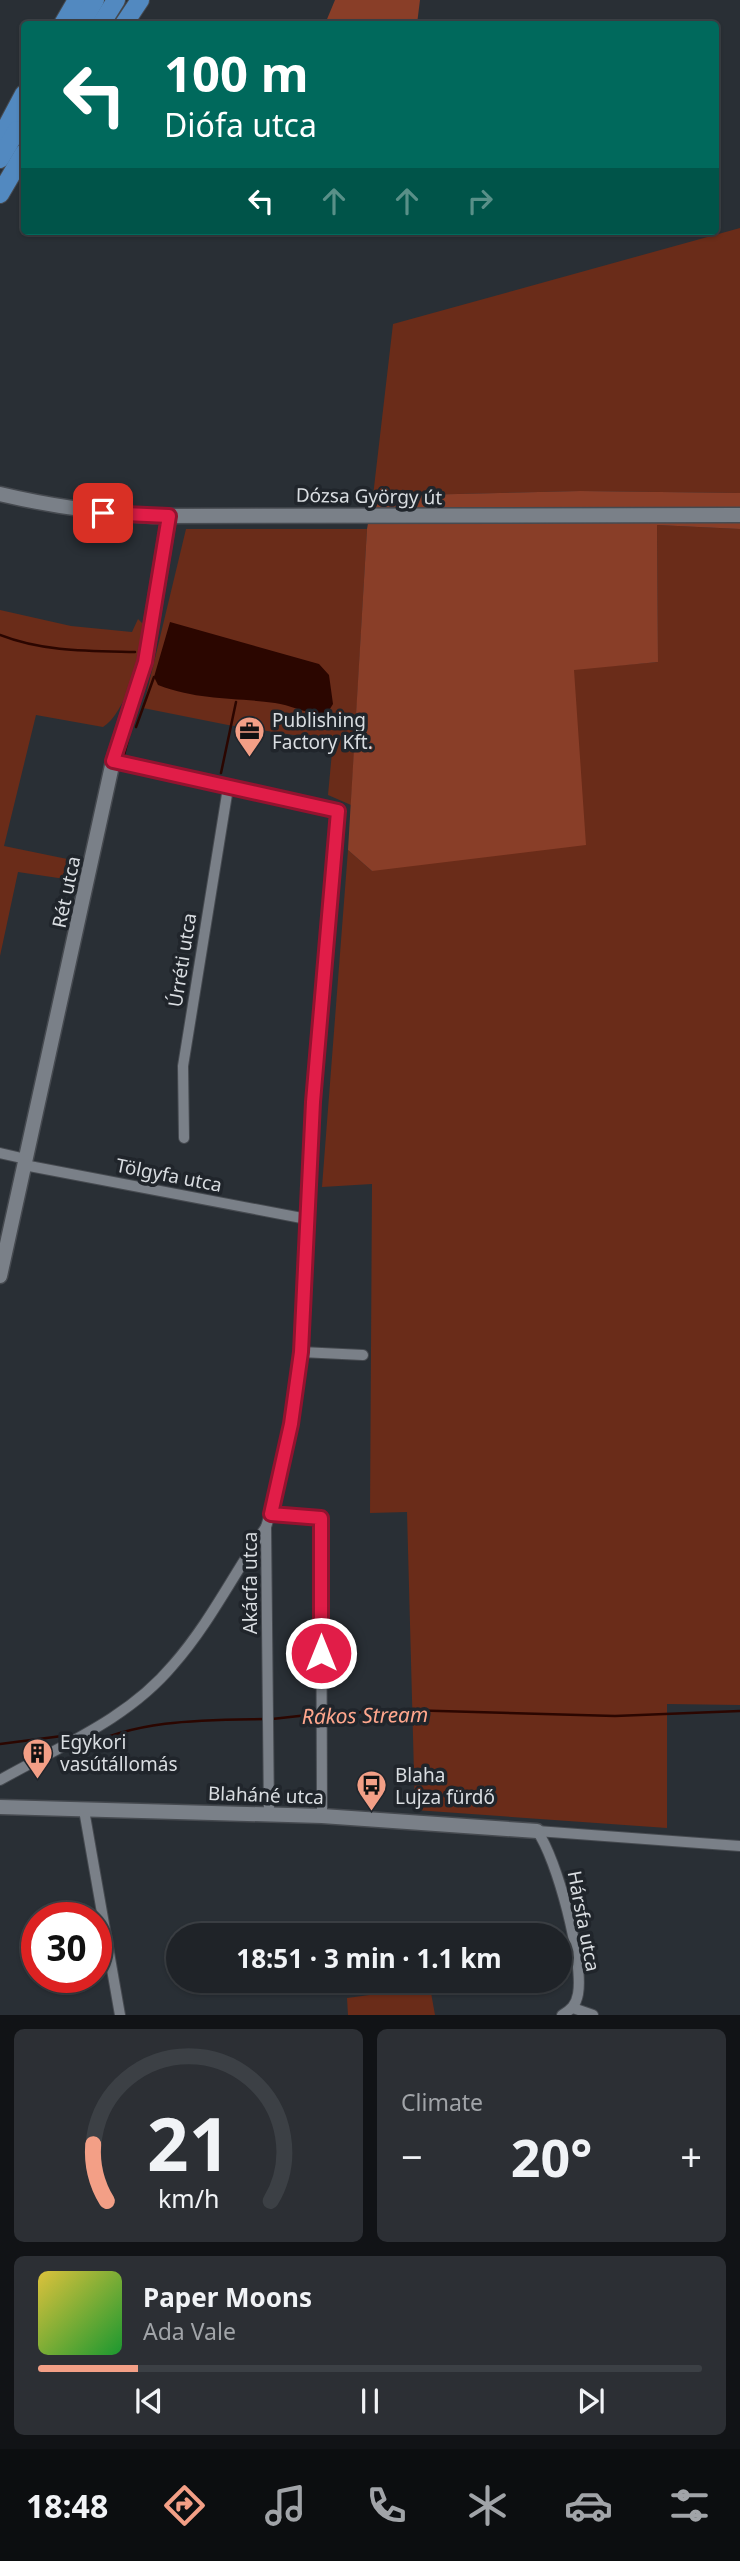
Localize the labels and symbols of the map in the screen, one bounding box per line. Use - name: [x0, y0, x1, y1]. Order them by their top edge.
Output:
- street label: Dózsa György út: [296, 482, 443, 510]
- pin: [73, 483, 133, 543]
- place label: Publishing Factory Kft.: [272, 707, 373, 755]
- office icon: Publishing Factory Kft.: [232, 714, 266, 758]
- street label: Rét utca: [46, 854, 86, 930]
- street label: Úrréti utca: [162, 911, 202, 1009]
- street label: Tölgyfa utca: [114, 1152, 224, 1198]
- street label: Akácfa utca: [237, 1532, 263, 1634]
- position arrow: [284, 1616, 358, 1690]
- water label: Rákos Stream: [301, 1700, 429, 1730]
- place label: Egykori vasútállomás: [60, 1729, 178, 1777]
- building icon: Egykori vasútállomás: [20, 1736, 54, 1780]
- place label: Blaha Lujza fürdő: [395, 1762, 495, 1810]
- bus stop icon: Blaha Lujza fürdő: [355, 1769, 389, 1813]
- street label: Blaháné utca: [208, 1780, 324, 1810]
- street label: Hársfa utca: [561, 1868, 607, 1974]
- speed limit sign: 30: [21, 1902, 112, 1993]

